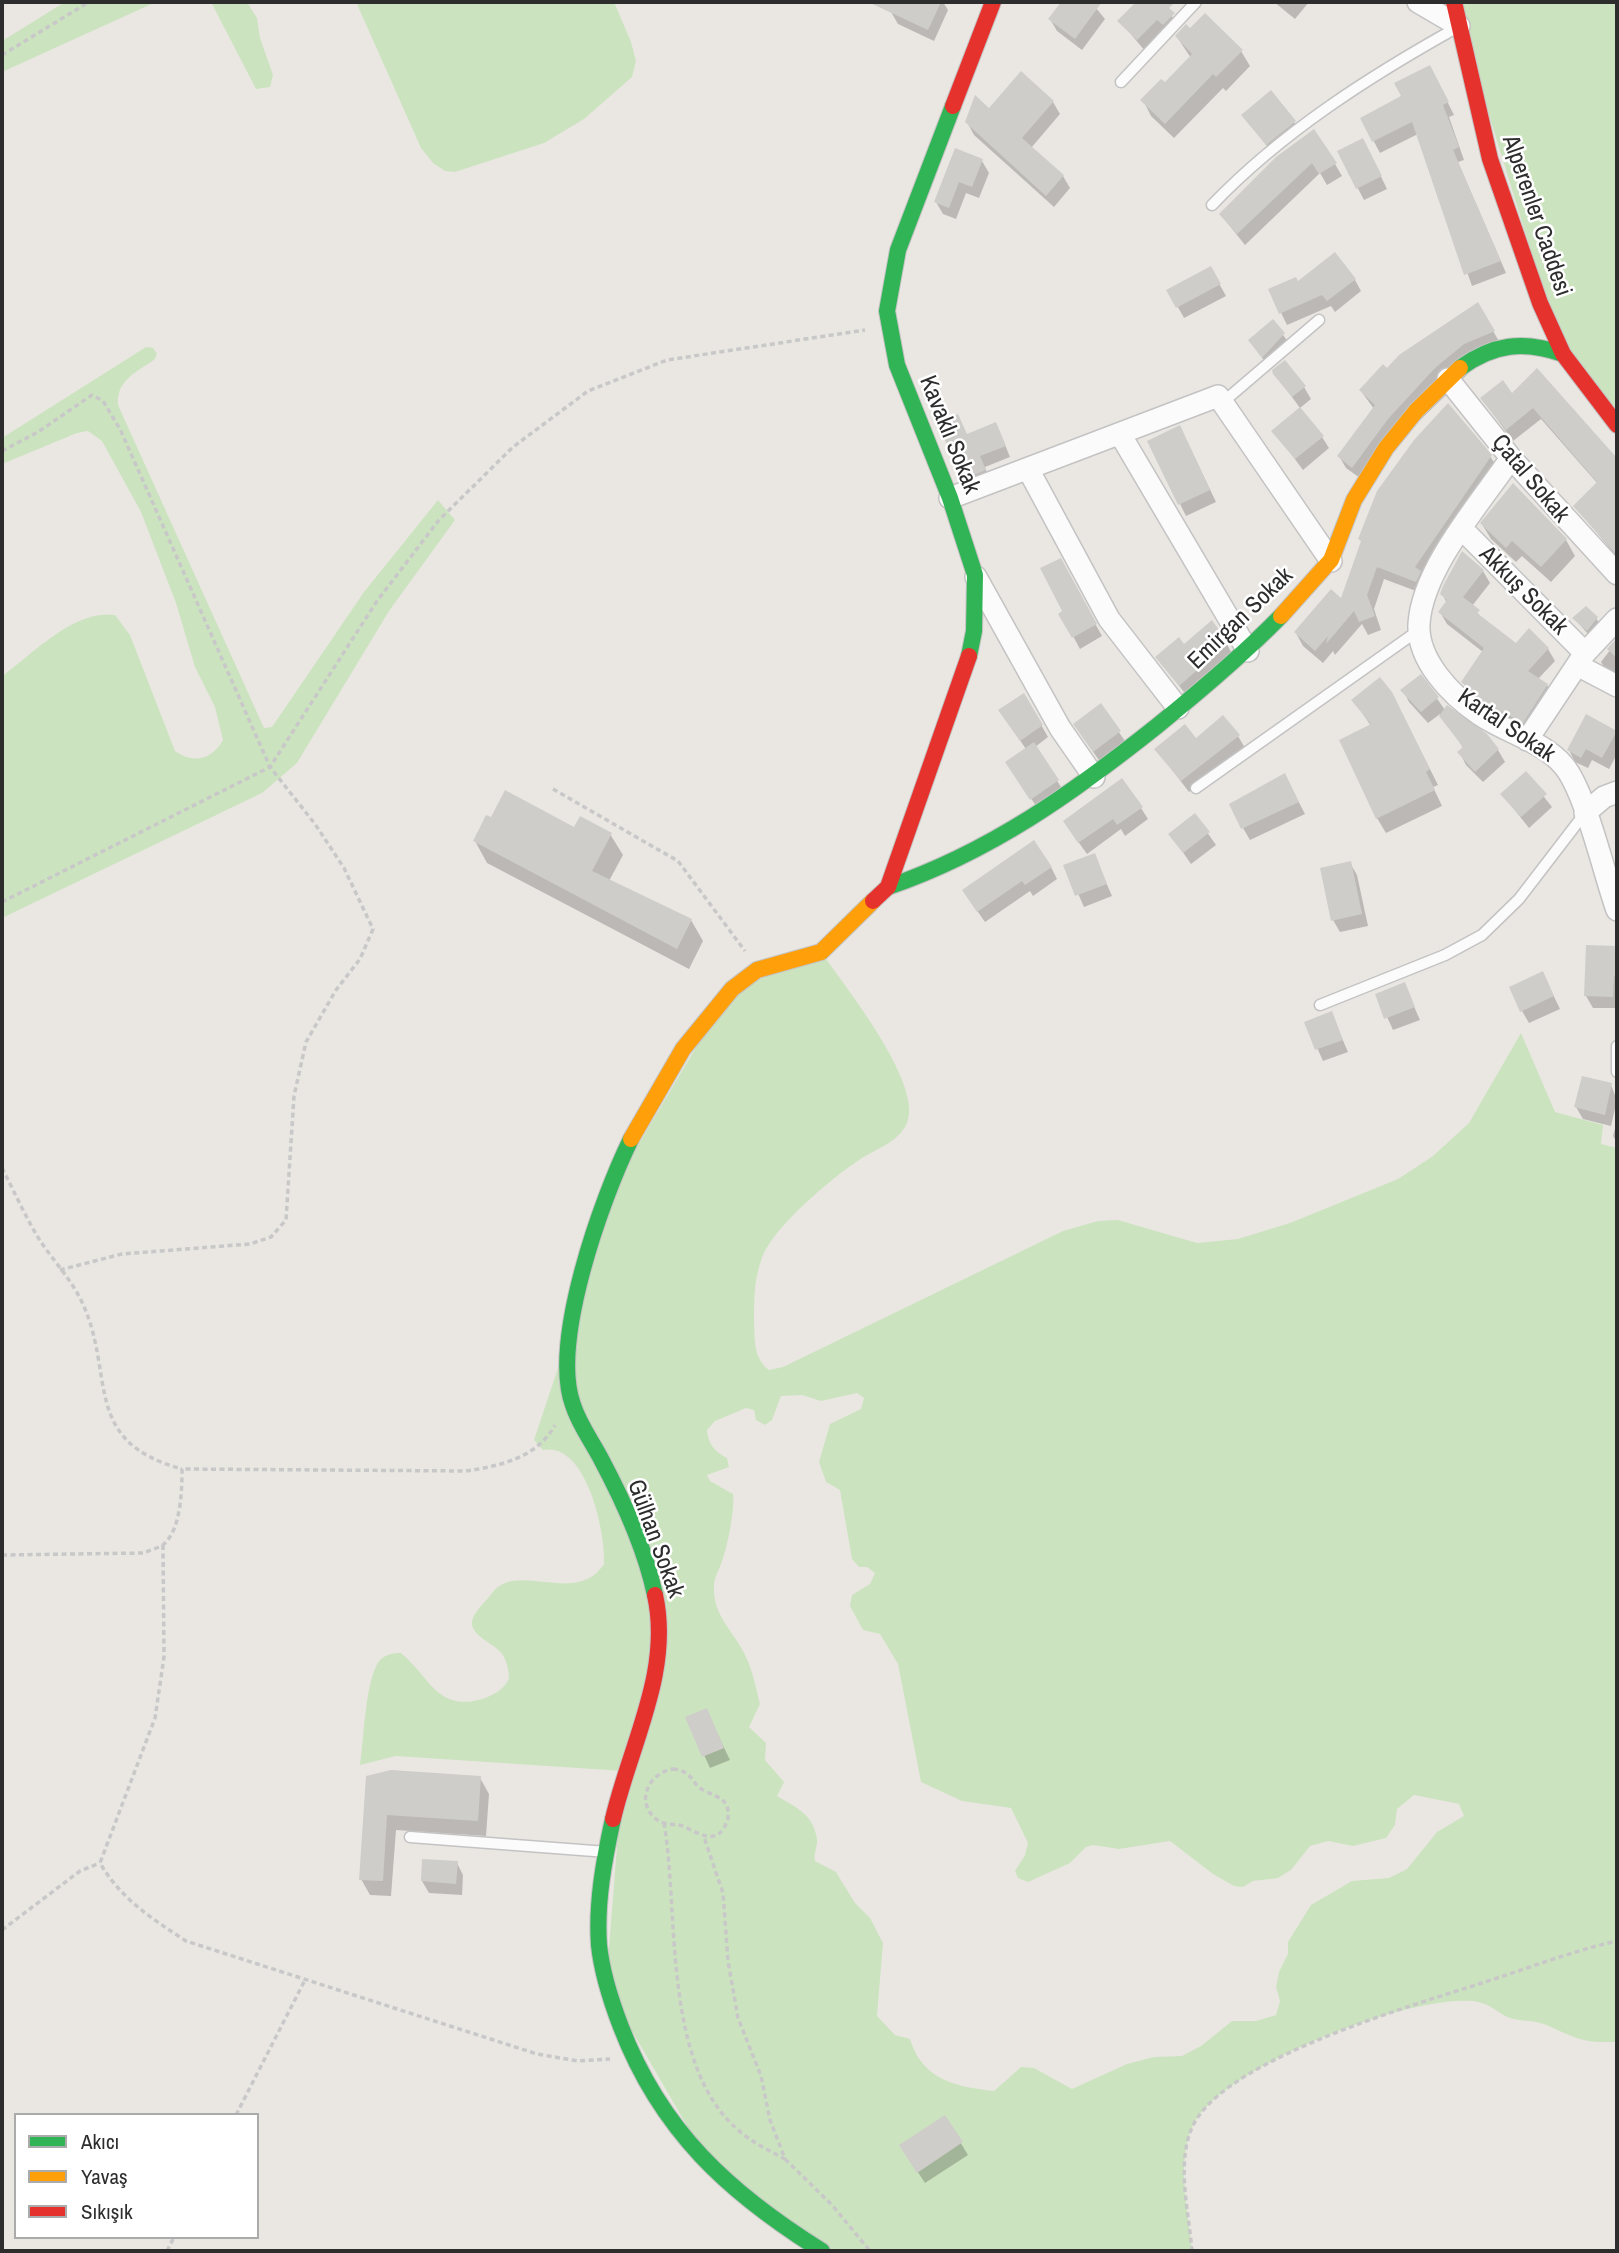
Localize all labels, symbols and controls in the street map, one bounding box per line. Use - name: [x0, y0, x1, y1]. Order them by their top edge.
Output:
- street label: Alperenler Caddesi: [1495, 132, 1577, 300]
- street label: Kavaklı Sokak: [912, 372, 986, 498]
- street label: Çatal Sokak: [1485, 429, 1575, 529]
- street label: Akkuş Sokak: [1473, 541, 1573, 641]
- street label: Emirgan Sokak: [1183, 562, 1299, 676]
- street label: Kartal Sokak: [1452, 683, 1560, 769]
- street label: Gülhan Sokak: [620, 1476, 690, 1602]
- legend: [14, 2113, 259, 2239]
- text: Akıcı: [81, 2127, 119, 2156]
- text: Yavaş: [81, 2162, 128, 2191]
- text: Sıkışık: [81, 2197, 133, 2226]

